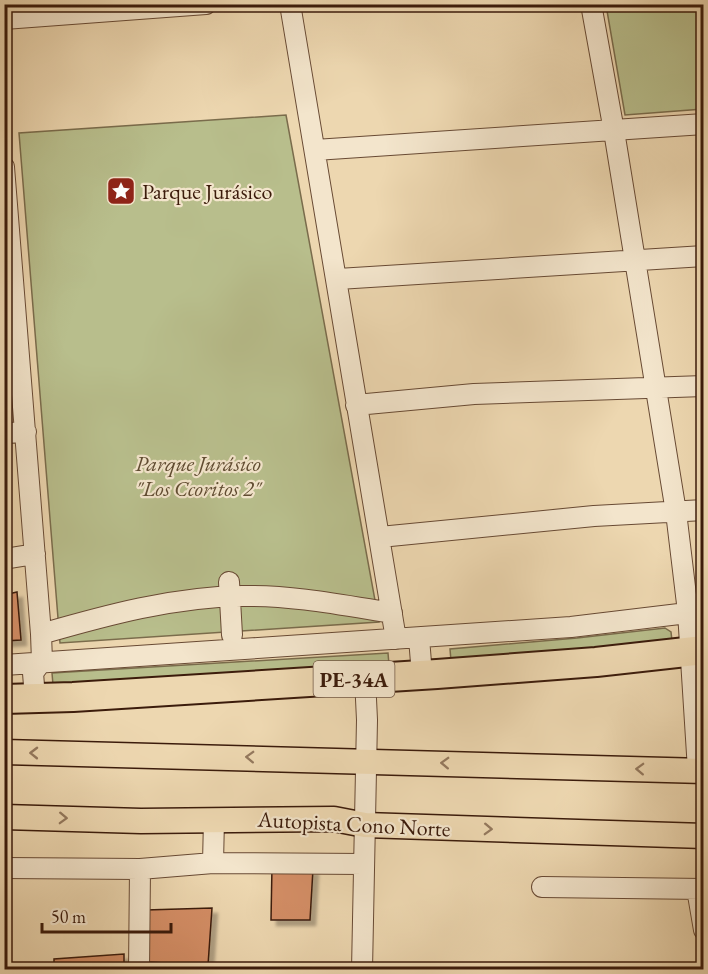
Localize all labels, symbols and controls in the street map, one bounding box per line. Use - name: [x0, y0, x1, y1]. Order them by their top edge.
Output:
- place icon: Parque Jurásico: [105, 175, 137, 207]
- place label: Parque Jurásico: [142, 177, 272, 206]
- park label: Parque Jurásico "Los Ccoritos 2": [135, 449, 264, 503]
- road number: PE-34A: [314, 661, 394, 697]
- one-way arrow: [30, 746, 39, 759]
- one-way arrow: [245, 751, 254, 764]
- one-way arrow: [440, 757, 449, 769]
- one-way arrow: [635, 762, 644, 775]
- street label: Autopista Cono Norte: [256, 804, 452, 844]
- one-way arrow: [58, 812, 67, 825]
- one-way arrow: [484, 823, 493, 836]
- scale bar: [42, 896, 171, 934]
- text: 50 m: [51, 905, 86, 928]

